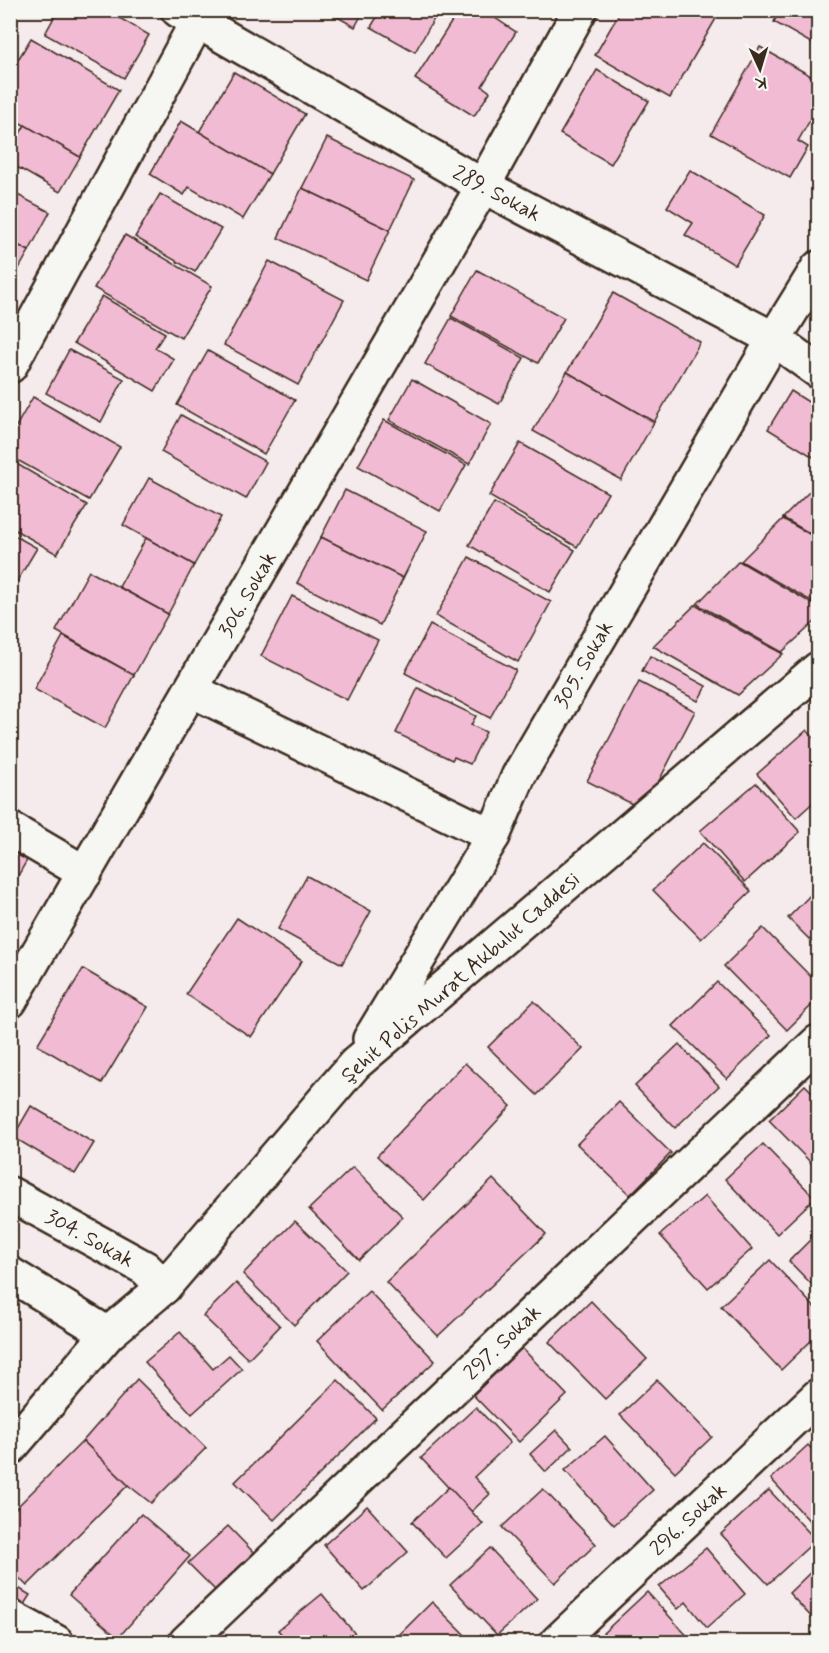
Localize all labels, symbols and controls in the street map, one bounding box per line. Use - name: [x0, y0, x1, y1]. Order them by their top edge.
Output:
- north arrow: [730, 39, 790, 99]
- text: K: [754, 72, 767, 93]
- street label: 289. Sokak: [448, 159, 545, 229]
- street label: 306. Sokak: [212, 547, 284, 642]
- street label: 305. Sokak: [548, 616, 620, 713]
- street label: Şehit Polis Murat Akbulut Caddesi: [335, 866, 586, 1090]
- street label: 304. Sokak: [40, 1203, 139, 1275]
- street label: 297. Sokak: [458, 1299, 548, 1387]
- street label: 296. Sokak: [644, 1477, 733, 1563]

